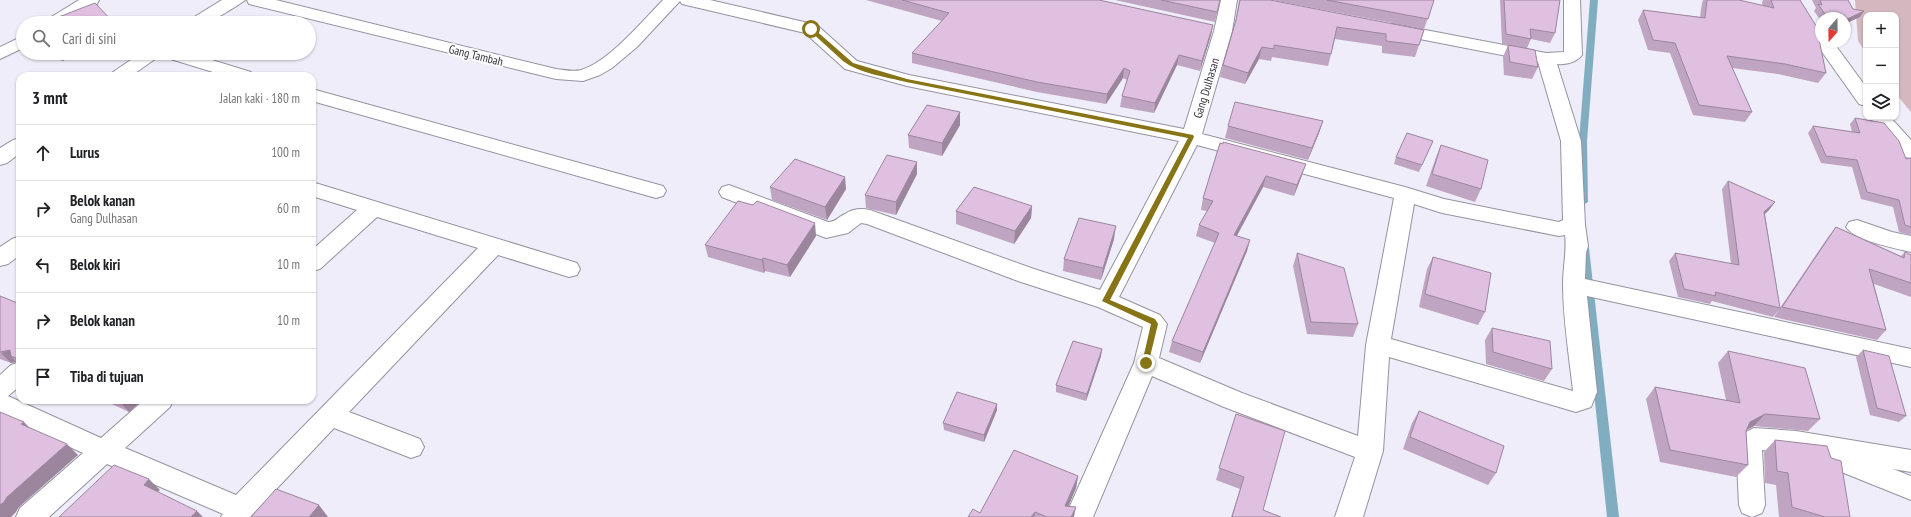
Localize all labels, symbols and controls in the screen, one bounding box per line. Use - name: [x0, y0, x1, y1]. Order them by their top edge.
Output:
- north arrow: [1815, 12, 1851, 48]
- map controls: [1863, 12, 1899, 120]
- button: +: [1863, 12, 1899, 48]
- search box: [16, 16, 316, 60]
- route start: [802, 20, 820, 38]
- icon: search: [30, 27, 52, 49]
- text: Cari di sini: [62, 29, 116, 48]
- street label: Gang Tambah: [447, 41, 505, 69]
- button: −: [1863, 48, 1899, 84]
- street label: Gang Dulhasan: [1190, 56, 1222, 120]
- button: layers: [1863, 84, 1899, 120]
- text: 3 mnt: [32, 87, 67, 109]
- text: Jalan kaki · 180 m: [220, 90, 300, 107]
- icon: ahead: [32, 142, 54, 164]
- text: Lurus: [70, 143, 99, 162]
- text: 100 m: [271, 144, 300, 161]
- text: Belok kanan: [70, 191, 135, 210]
- icon: right: [32, 198, 54, 220]
- text: 60 m: [277, 200, 300, 217]
- text: Gang Dulhasan: [70, 210, 137, 227]
- icon: left: [32, 254, 54, 276]
- text: Belok kiri: [70, 255, 120, 274]
- text: 10 m: [277, 256, 300, 273]
- icon: right: [32, 310, 54, 332]
- text: Belok kanan: [70, 311, 135, 330]
- text: 10 m: [277, 312, 300, 329]
- route end: [1137, 354, 1155, 372]
- icon: arrive: [32, 366, 54, 388]
- text: Tiba di tujuan: [70, 367, 144, 386]

